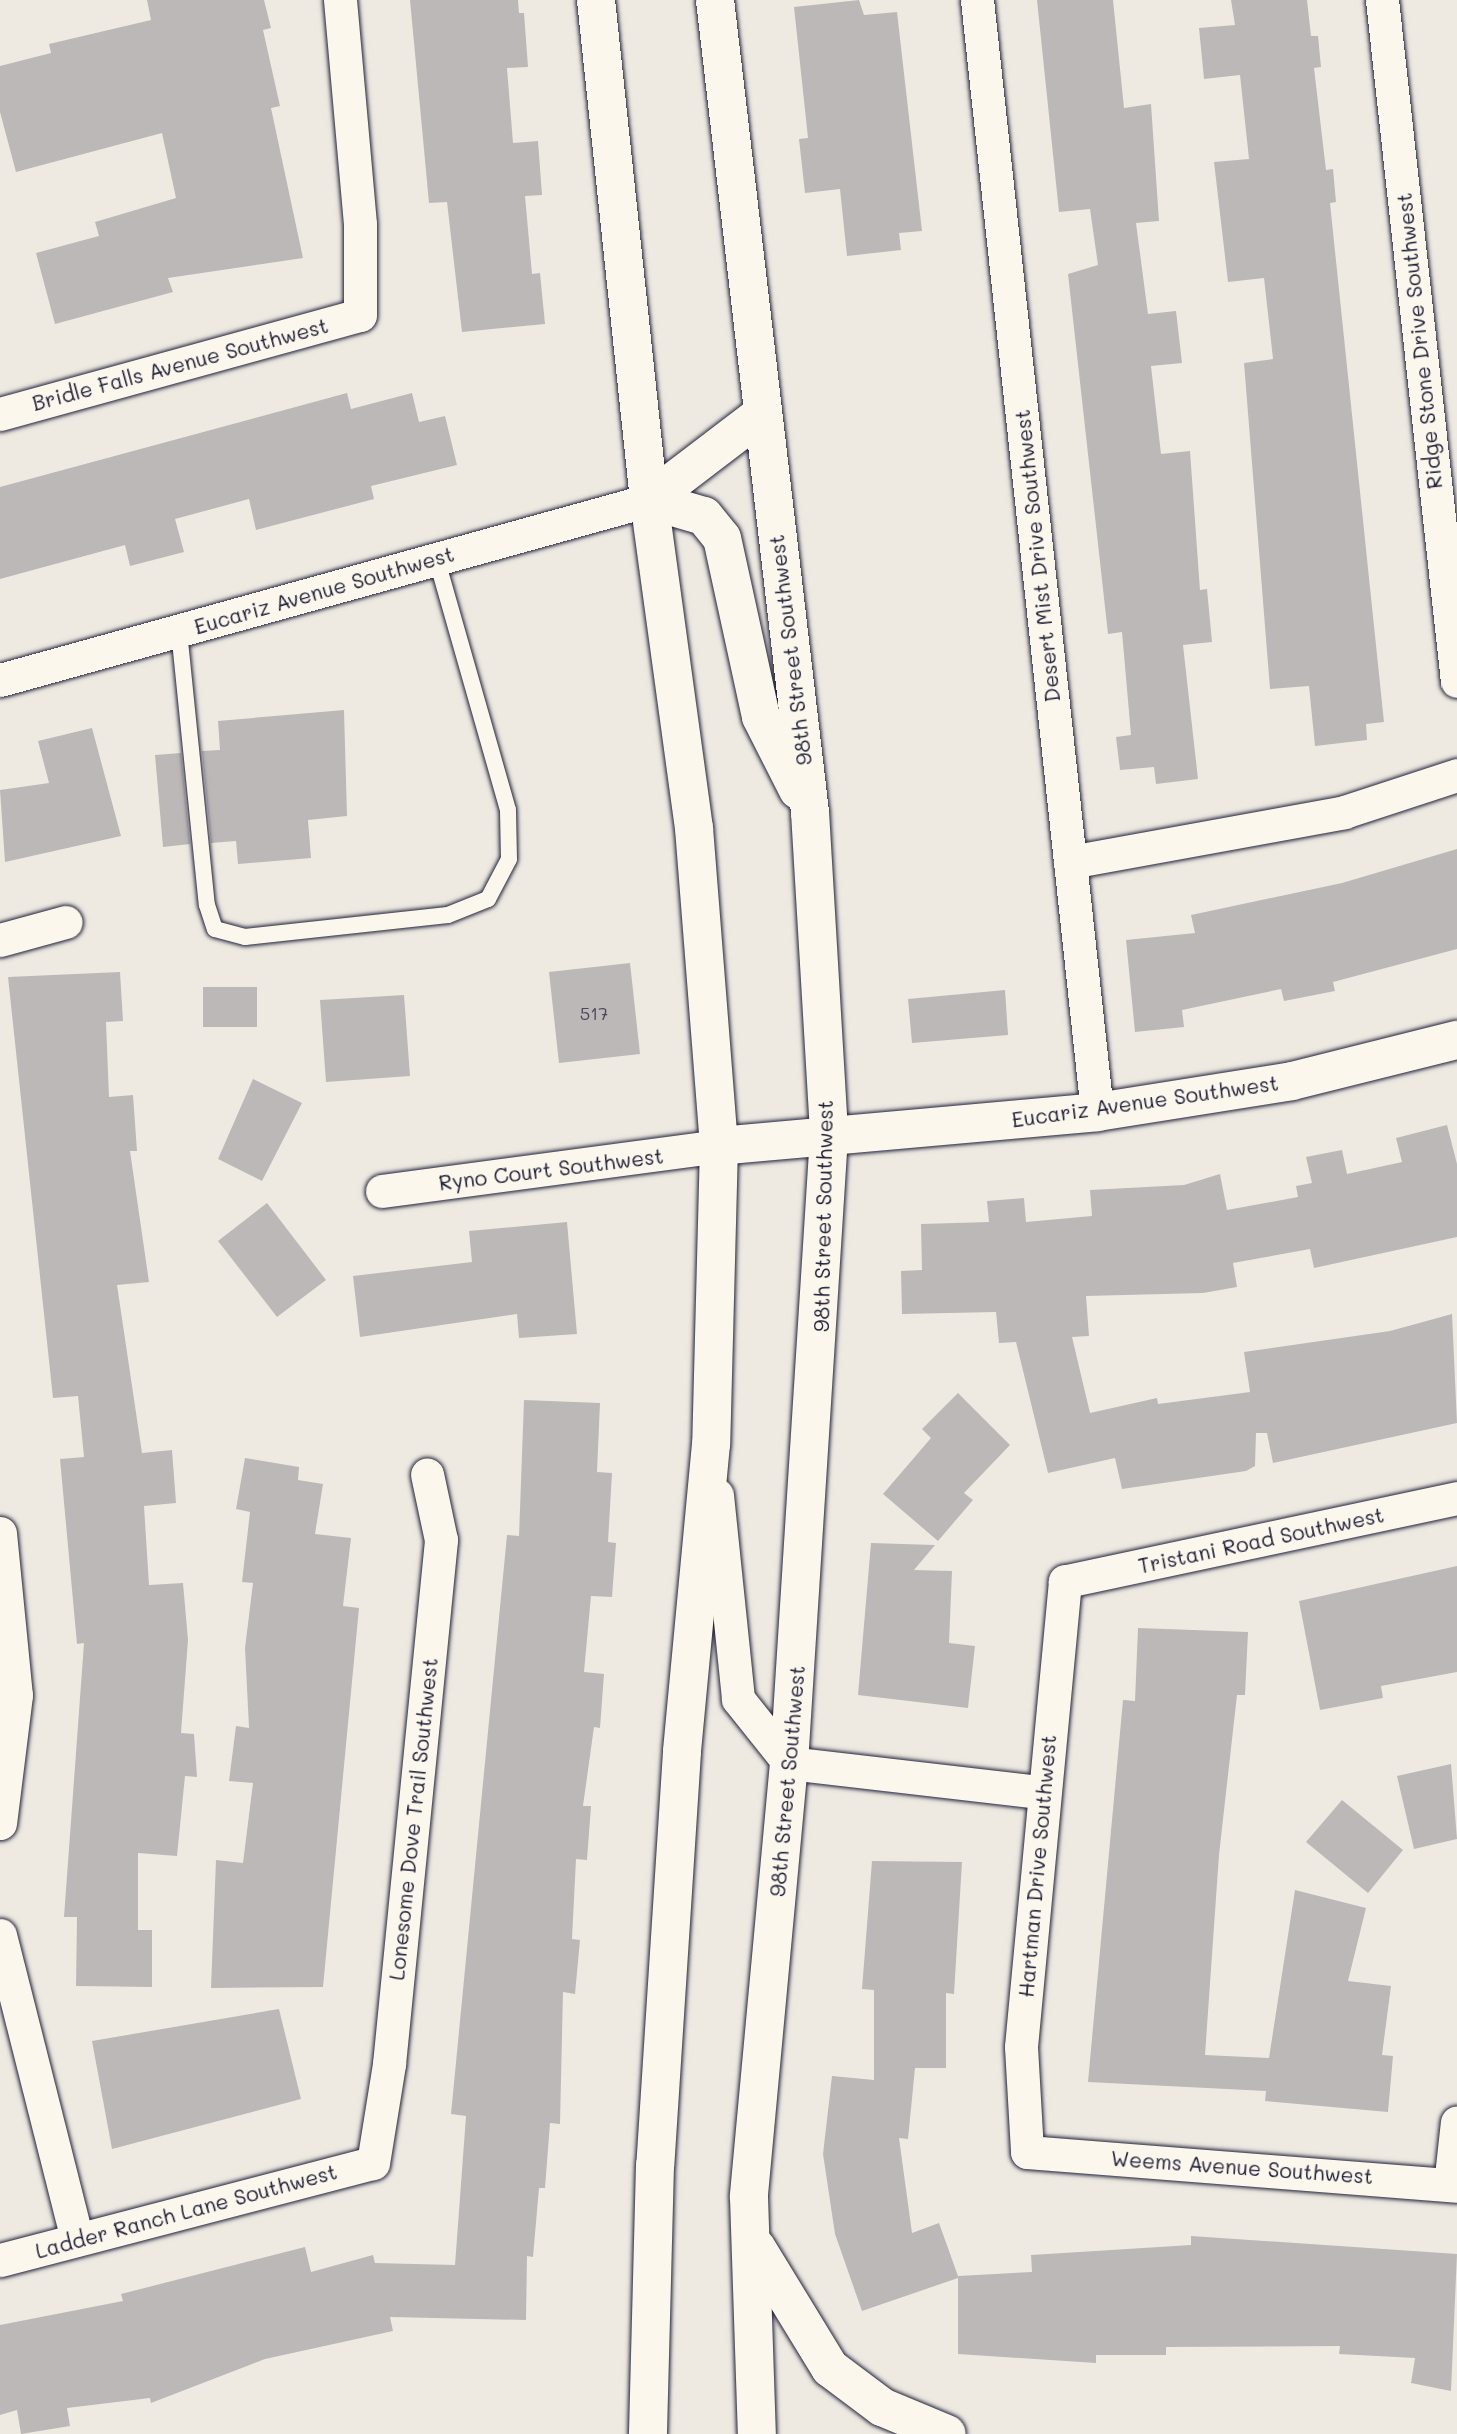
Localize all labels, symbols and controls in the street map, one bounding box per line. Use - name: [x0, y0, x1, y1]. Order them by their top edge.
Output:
- street label: Ridge Stone Drive Southwest: [1391, 192, 1447, 490]
- street label: Bridle Falls Avenue Southwest: [29, 312, 331, 416]
- street label: Desert Mist Drive Southwest: [1009, 408, 1065, 704]
- street label: 98th Street Southwest: [763, 533, 817, 767]
- street label: Eucariz Avenue Southwest: [191, 541, 457, 639]
- house number: 517: [580, 1002, 608, 1024]
- street label: Eucariz Avenue Southwest: [1010, 1070, 1280, 1132]
- street label: 98th Street Southwest: [808, 1100, 838, 1332]
- street label: Ryno Court Southwest: [437, 1143, 665, 1195]
- street label: Tristani Road Southwest: [1136, 1502, 1386, 1578]
- street label: Lonesome Dove Trail Southwest: [384, 1656, 442, 1982]
- street label: 98th Street Southwest: [764, 1664, 810, 1898]
- street label: Hartman Drive Southwest: [1013, 1733, 1061, 1999]
- street label: Weems Avenue Southwest: [1110, 2145, 1374, 2189]
- street label: Ladder Ranch Lane Southwest: [32, 2159, 340, 2263]

